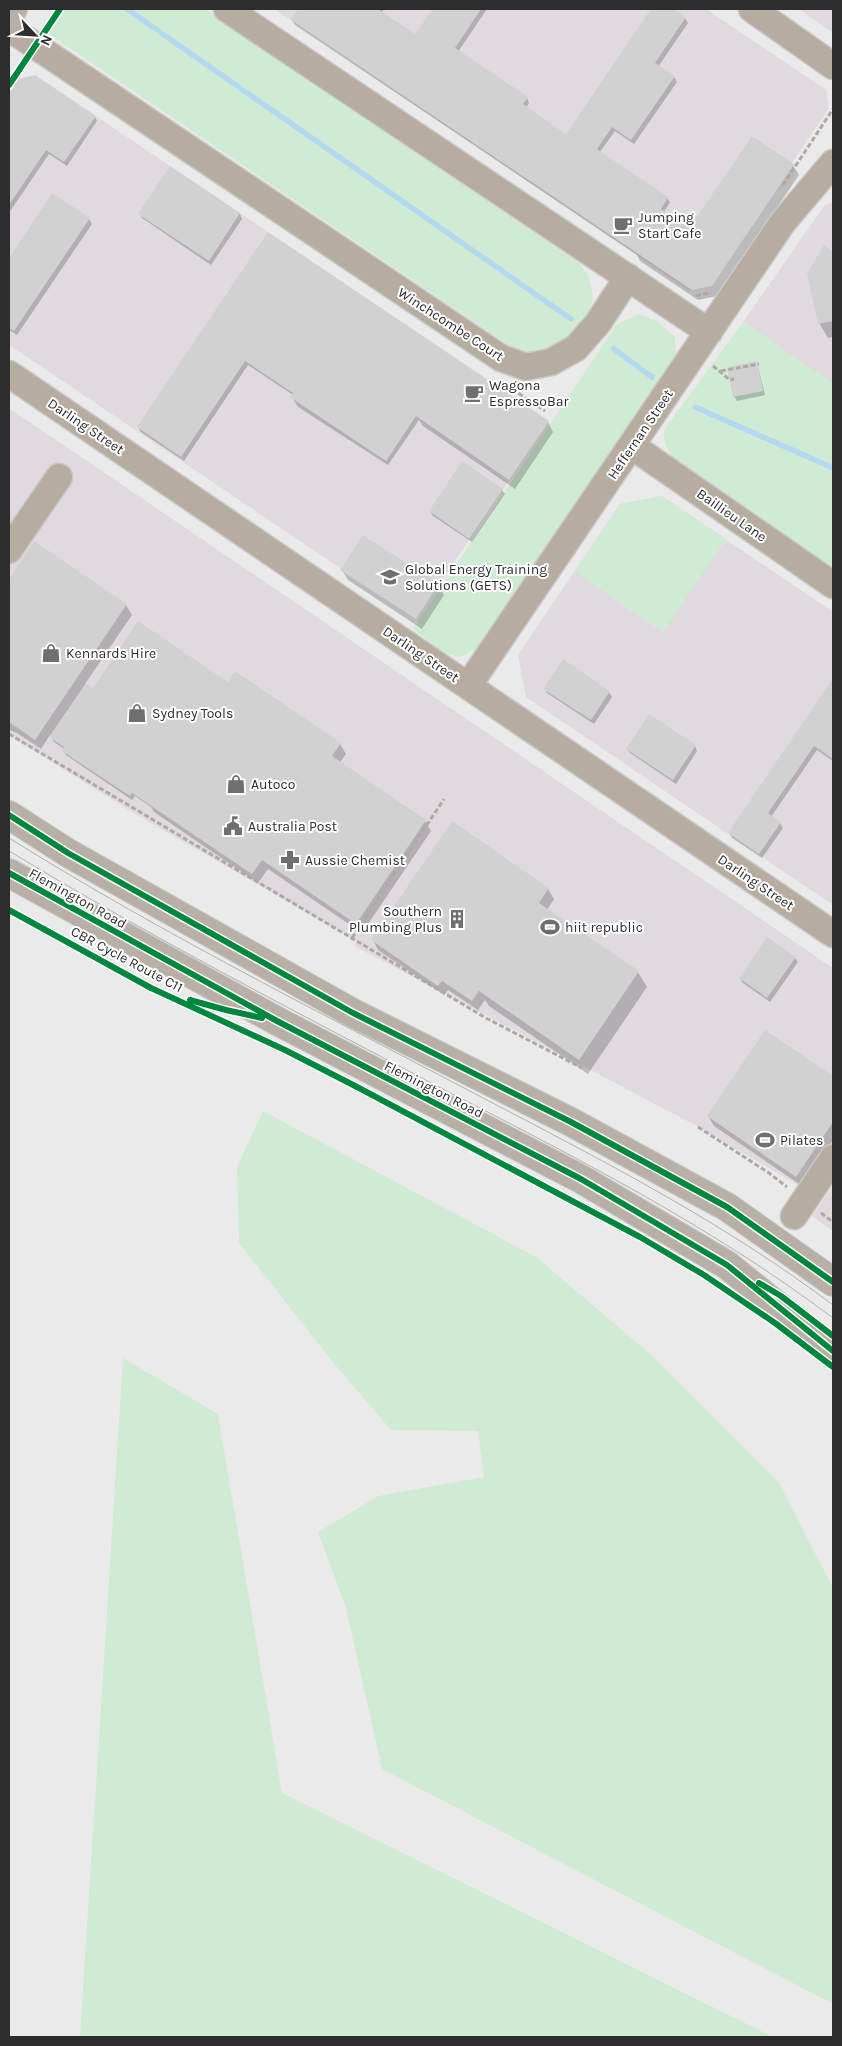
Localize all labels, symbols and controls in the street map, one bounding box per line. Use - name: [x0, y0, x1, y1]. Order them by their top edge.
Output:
- north arrow: [10, 10, 60, 60]
- text: N: [37, 32, 56, 48]
- place label: Jumping Start Cafe: [638, 209, 701, 242]
- cafe icon: Jumping Start Cafe: [612, 214, 634, 236]
- street label: Winchcombe Court: [395, 284, 507, 365]
- place label: Wagona EspressoBar: [489, 377, 569, 410]
- cafe icon: Wagona EspressoBar: [463, 382, 485, 404]
- street label: Heffernan Street: [604, 386, 677, 482]
- street label: Darling Street: [44, 395, 127, 458]
- street label: Baillieu Lane: [693, 485, 770, 546]
- place label: Global Energy Training Solutions (GETS): [405, 561, 547, 594]
- school or university icon: Global Energy Training Solutions (GETS): [379, 566, 401, 588]
- street label: Darling Street: [379, 623, 462, 686]
- shop icon: Kennards Hire: [40, 642, 62, 664]
- place label: Kennards Hire: [66, 645, 156, 662]
- shop icon: Sydney Tools: [126, 702, 148, 724]
- place label: Sydney Tools: [152, 705, 233, 722]
- shop icon: Autoco: [225, 773, 247, 795]
- place label: Autoco: [251, 776, 295, 793]
- public building icon: Australia Post: [222, 815, 244, 837]
- place label: Australia Post: [248, 818, 337, 835]
- pharmacy icon: Aussie Chemist: [279, 849, 301, 871]
- street label: Darling Street: [714, 851, 797, 914]
- place label: Aussie Chemist: [305, 852, 405, 869]
- street label: Flemington Road: [26, 865, 130, 932]
- place label: Southern Plumbing Plus: [349, 903, 442, 936]
- building icon: Southern Plumbing Plus: [446, 908, 468, 930]
- sports icon: hiit republic: [539, 916, 561, 938]
- place label: hiit republic: [565, 919, 643, 936]
- street label: CBR Cycle Route C11: [68, 923, 186, 996]
- street label: Flemington Road: [381, 1057, 486, 1122]
- sports icon: Pilates: [754, 1129, 776, 1151]
- place label: Pilates: [780, 1132, 823, 1149]

